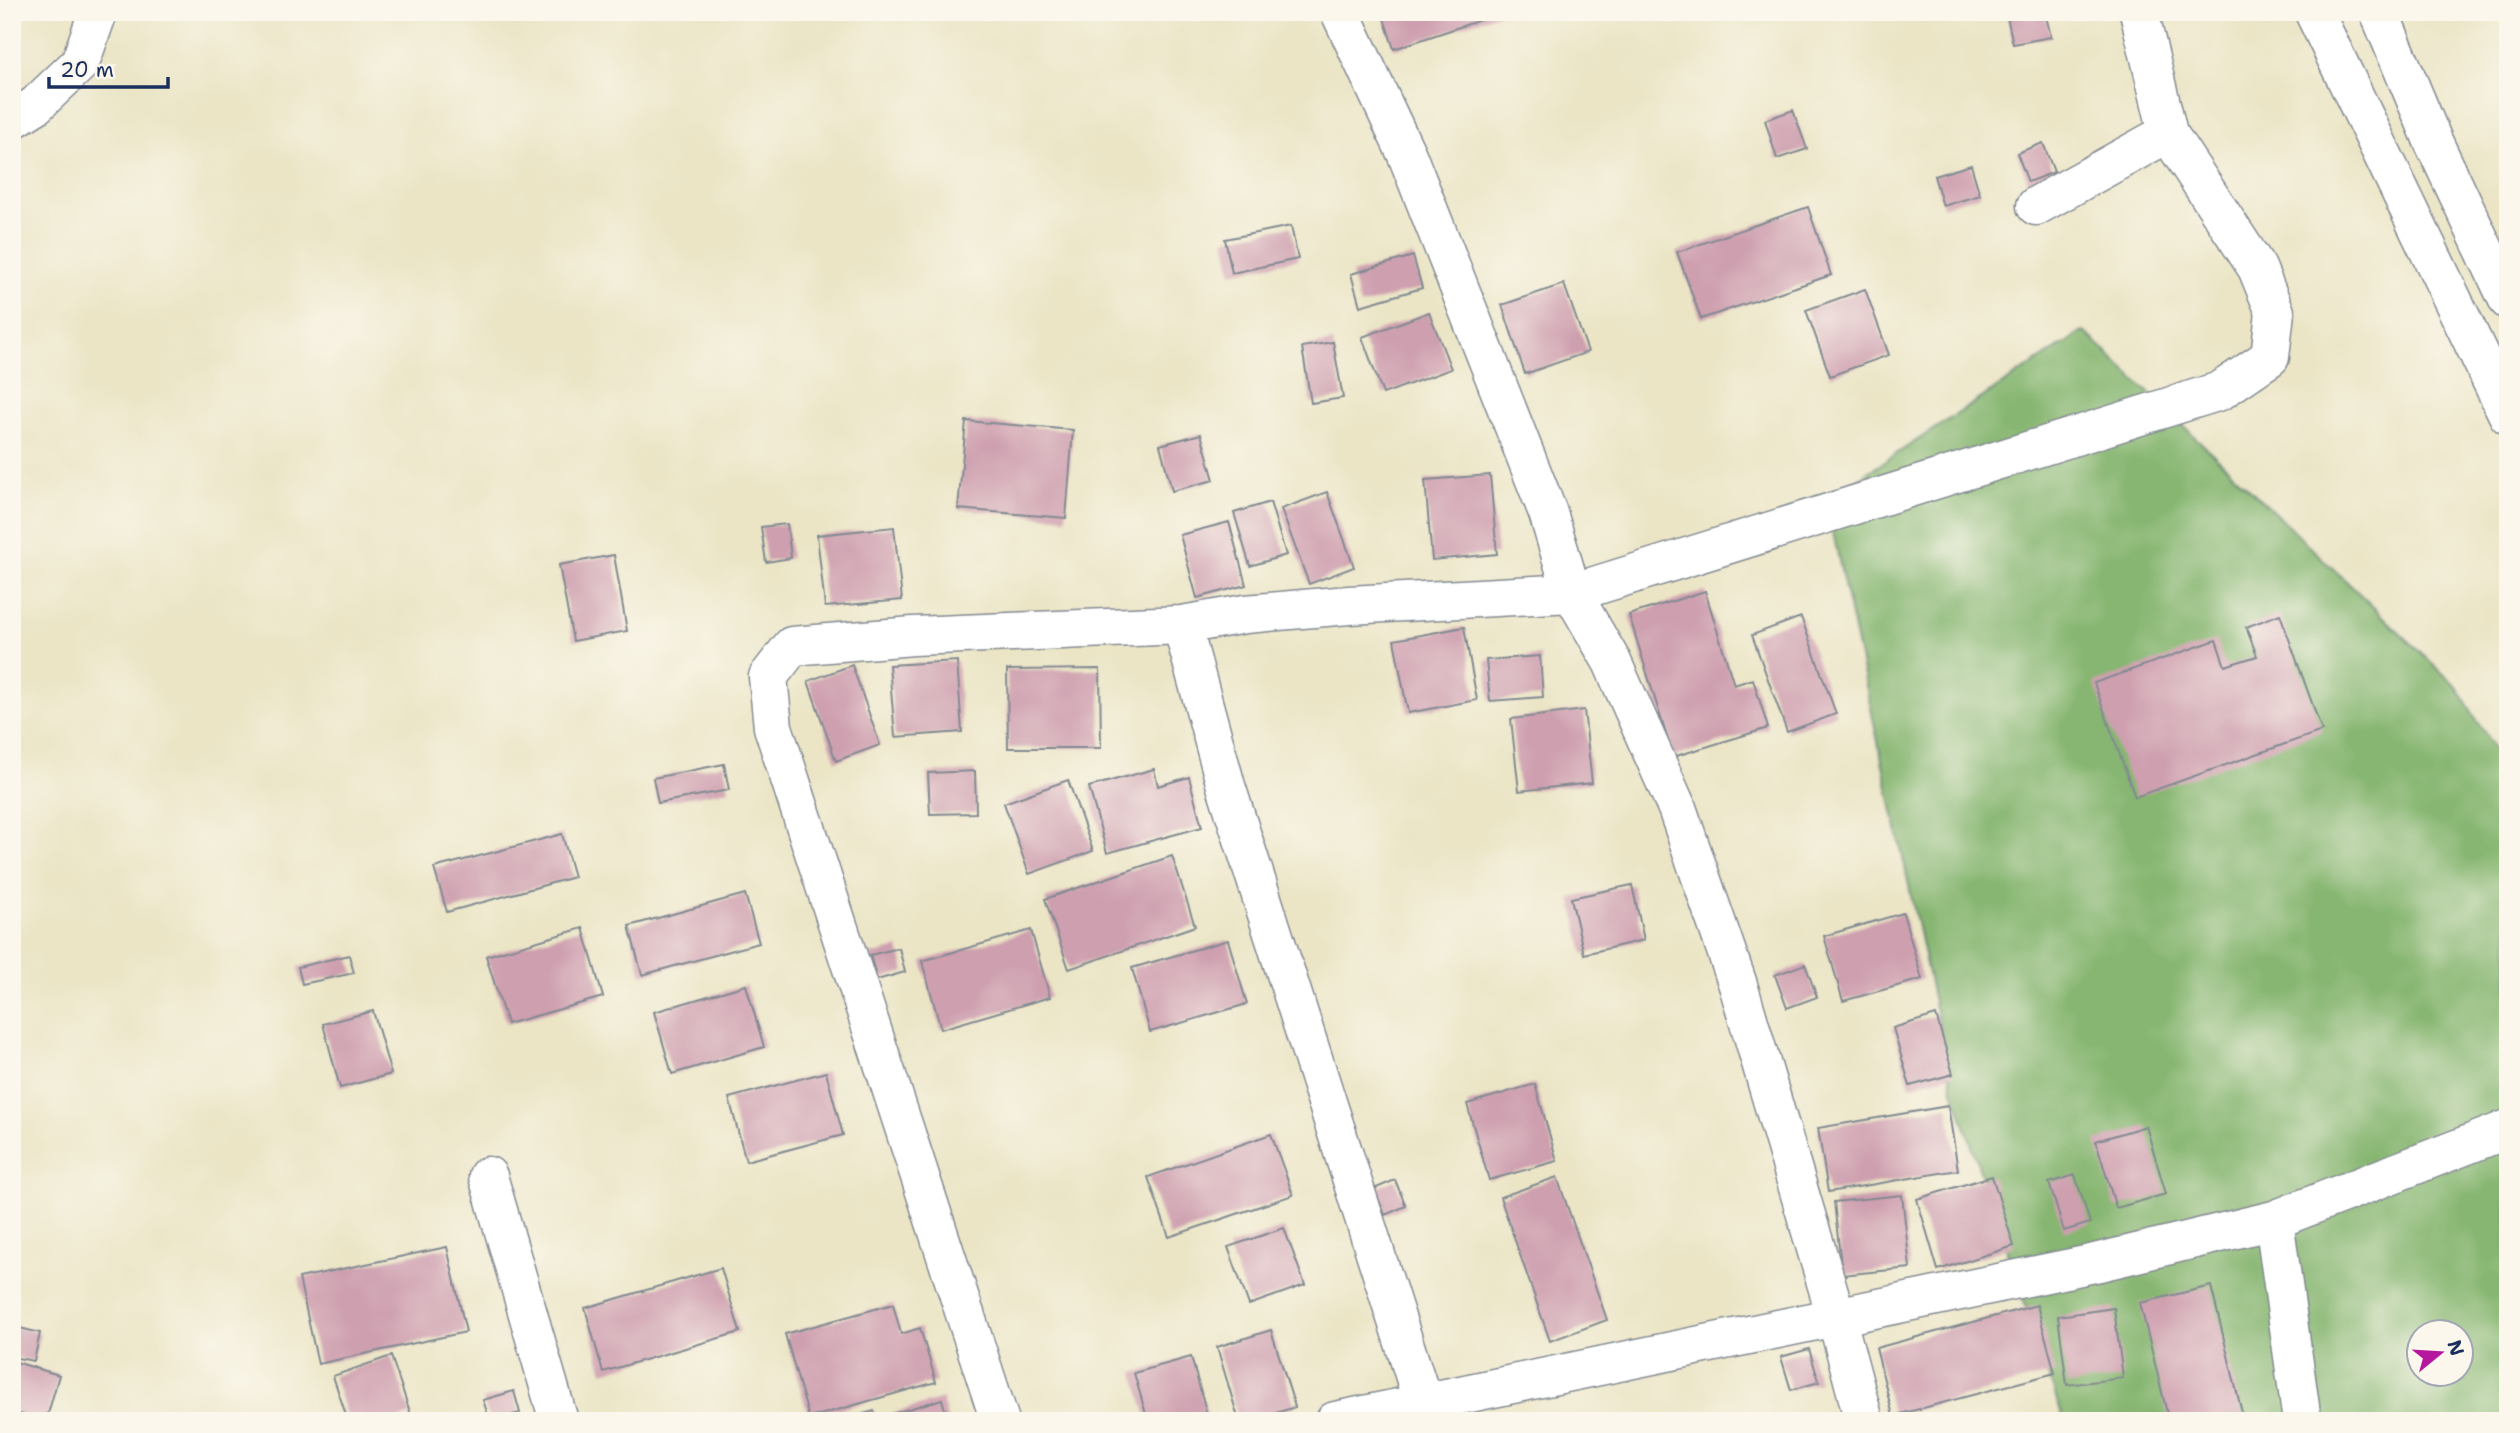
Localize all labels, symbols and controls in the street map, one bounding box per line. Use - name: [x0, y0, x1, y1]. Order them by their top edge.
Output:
- scale bar: [49, 46, 168, 90]
- text: 20 m: [60, 56, 114, 84]
- north arrow: [2404, 1318, 2474, 1388]
- text: N: [2441, 1337, 2470, 1359]

